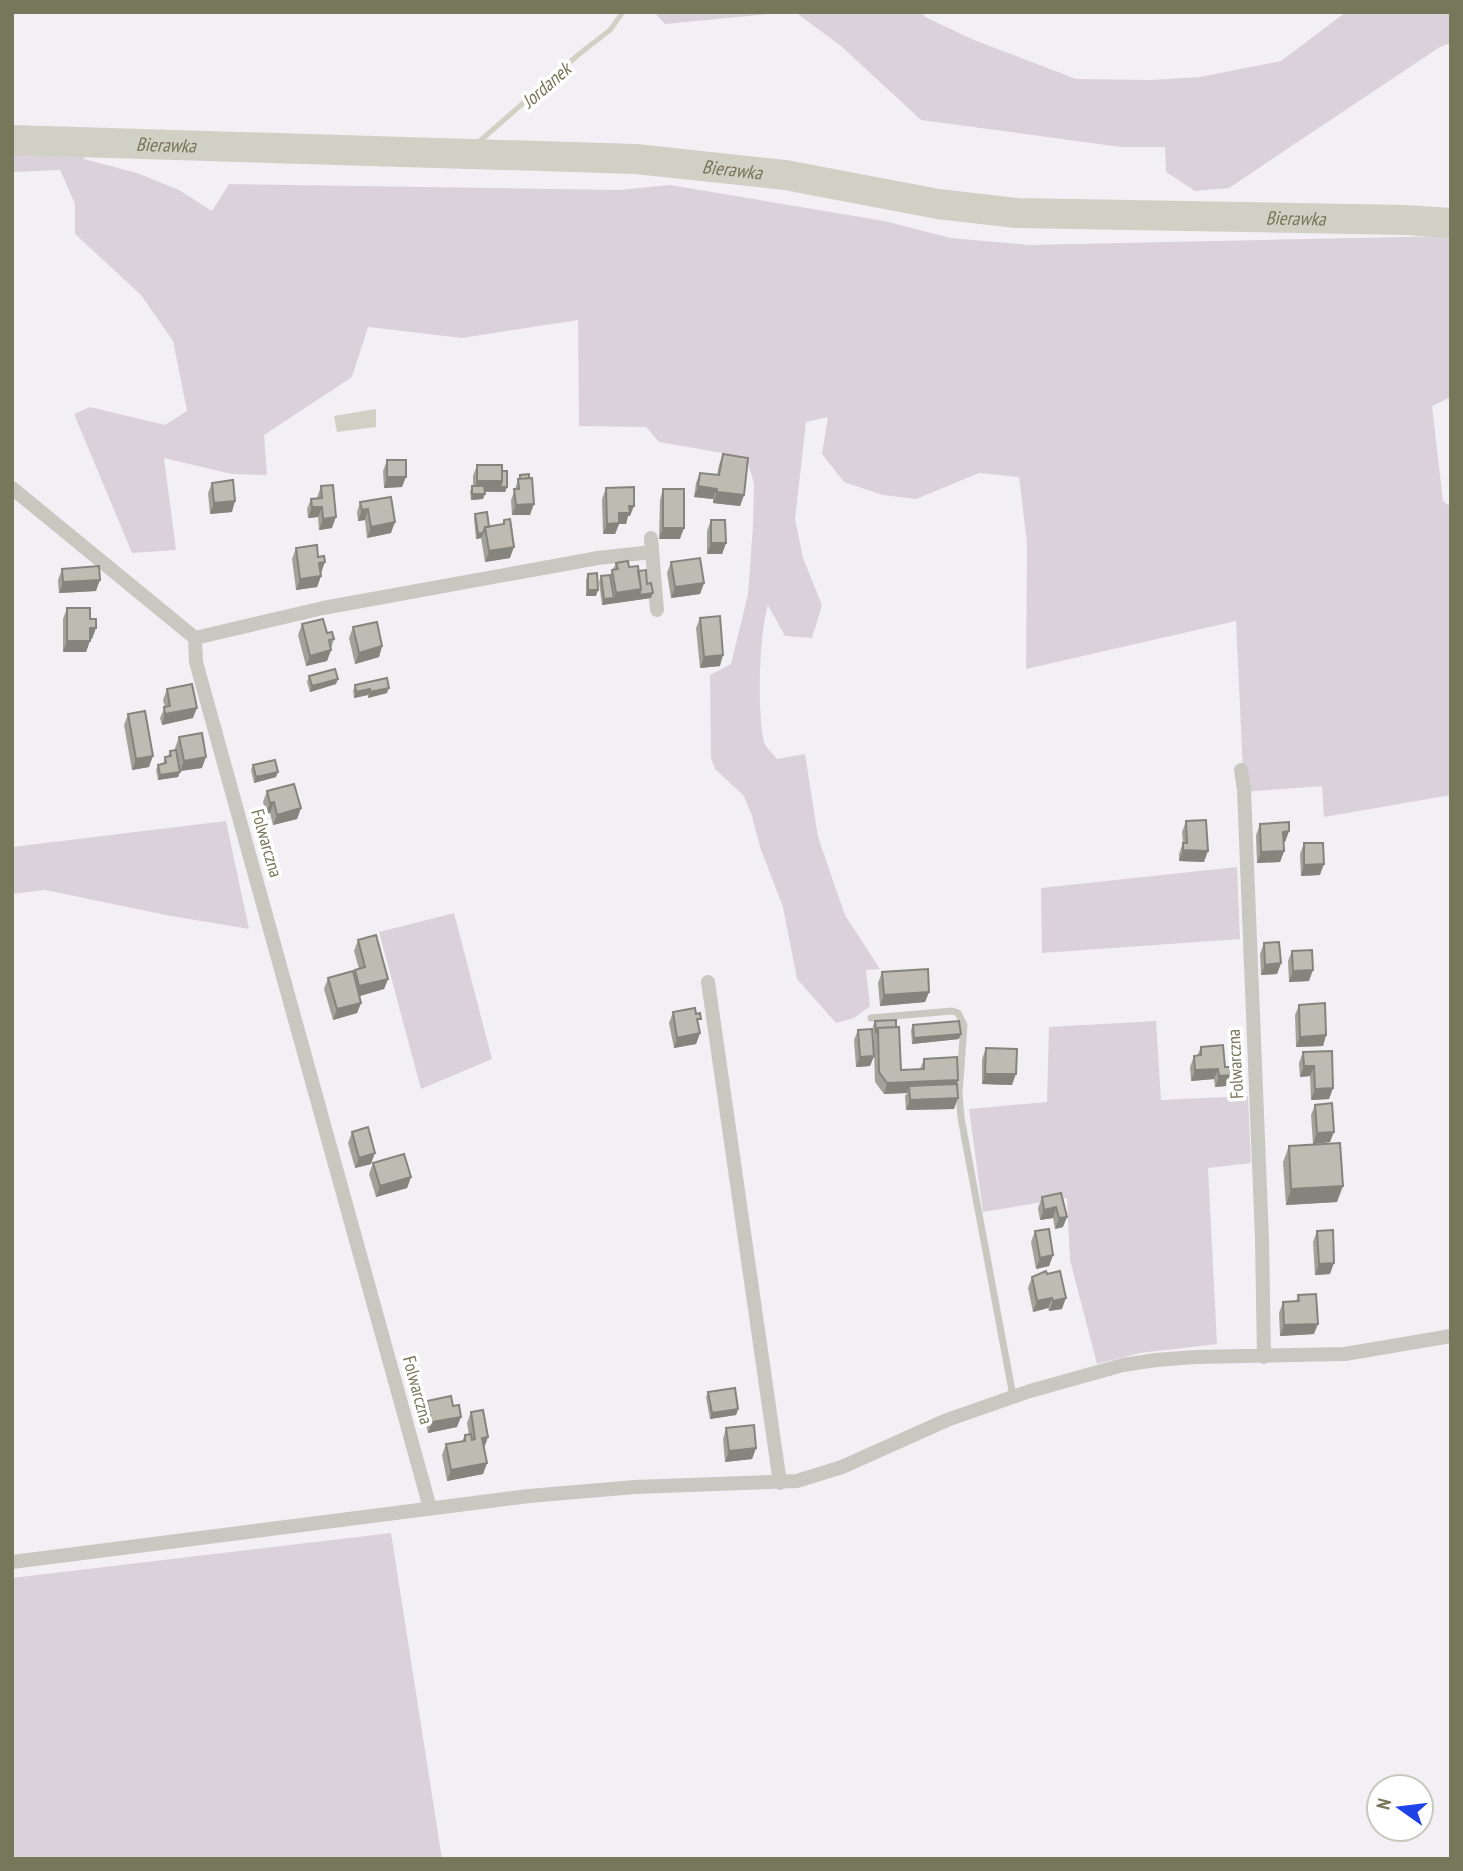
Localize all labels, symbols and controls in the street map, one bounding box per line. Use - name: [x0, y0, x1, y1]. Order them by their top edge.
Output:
- water label: Jordanek: [516, 55, 578, 114]
- water label: Bierawka: [136, 132, 198, 158]
- water label: Bierawka: [701, 154, 765, 185]
- water label: Bierawka: [1265, 205, 1327, 231]
- street label: Folwarczna: [246, 806, 288, 880]
- street label: Folwarczna: [1222, 1028, 1248, 1100]
- street label: Folwarczna: [398, 1353, 438, 1427]
- north arrow: [1365, 1773, 1435, 1843]
- text: N: [1371, 1796, 1396, 1812]

